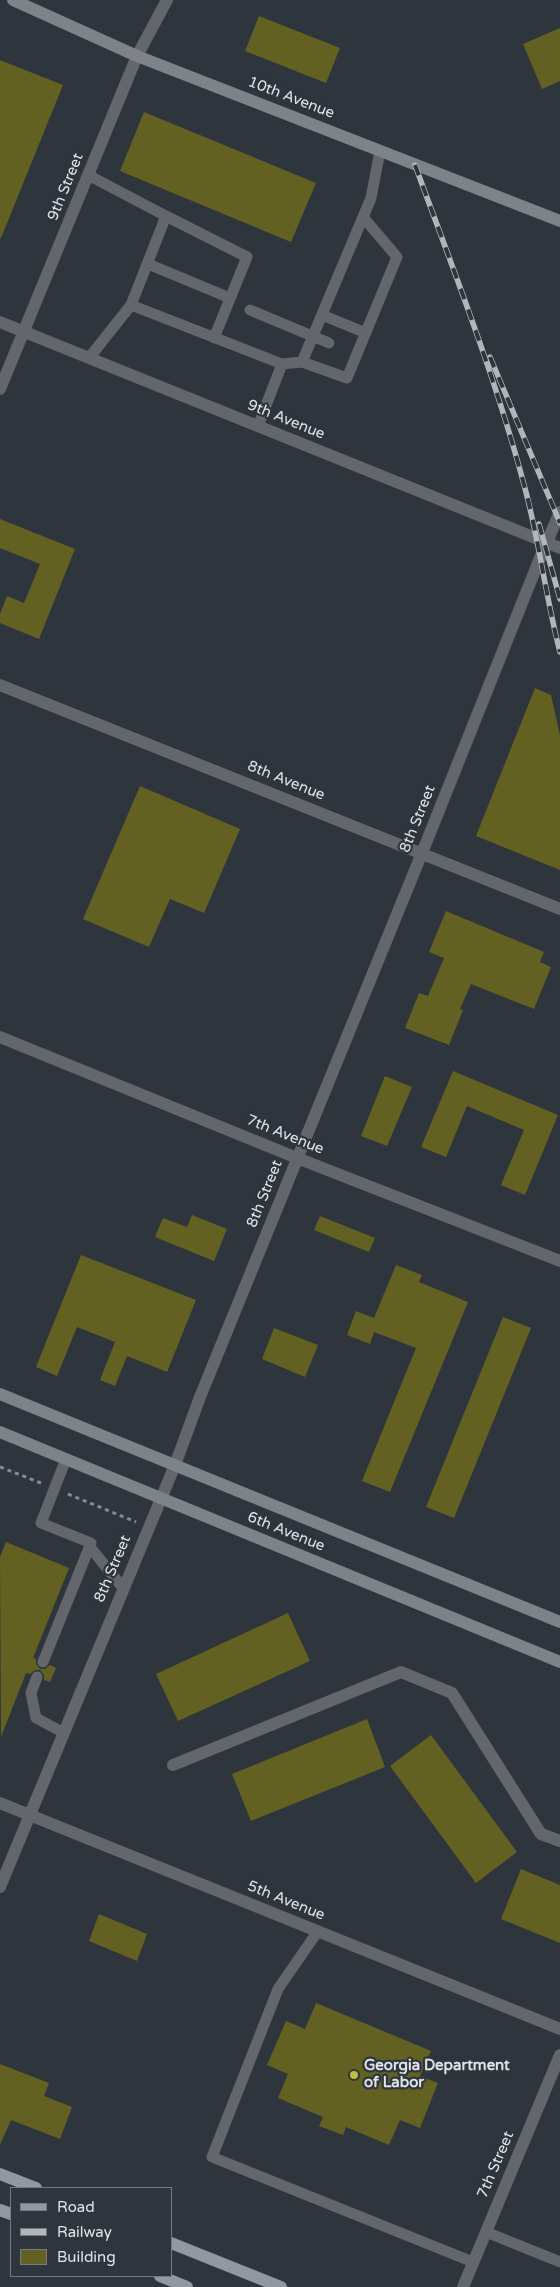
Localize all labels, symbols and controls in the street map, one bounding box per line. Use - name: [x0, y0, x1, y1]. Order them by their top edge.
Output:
- street label: 10th Avenue: [245, 73, 337, 123]
- street label: 9th Street: [44, 151, 88, 223]
- street label: 9th Avenue: [245, 396, 327, 444]
- street label: 8th Avenue: [245, 757, 327, 805]
- street label: 8th Street: [396, 783, 440, 855]
- street label: 7th Avenue: [244, 1111, 326, 1159]
- street label: 8th Street: [243, 1158, 287, 1230]
- street label: 6th Avenue: [245, 1508, 327, 1556]
- street label: 8th Street: [91, 1533, 135, 1605]
- street label: 5th Avenue: [245, 1877, 327, 1925]
- place label: Georgia Department of Labor: [364, 2057, 510, 2092]
- marker: Georgia Department of Labor: [348, 2069, 360, 2081]
- street label: 7th Street: [474, 2129, 518, 2201]
- legend: [10, 2187, 172, 2277]
- text: Road: [57, 2198, 95, 2216]
- text: Railway: [57, 2223, 112, 2241]
- text: Building: [57, 2248, 116, 2266]

